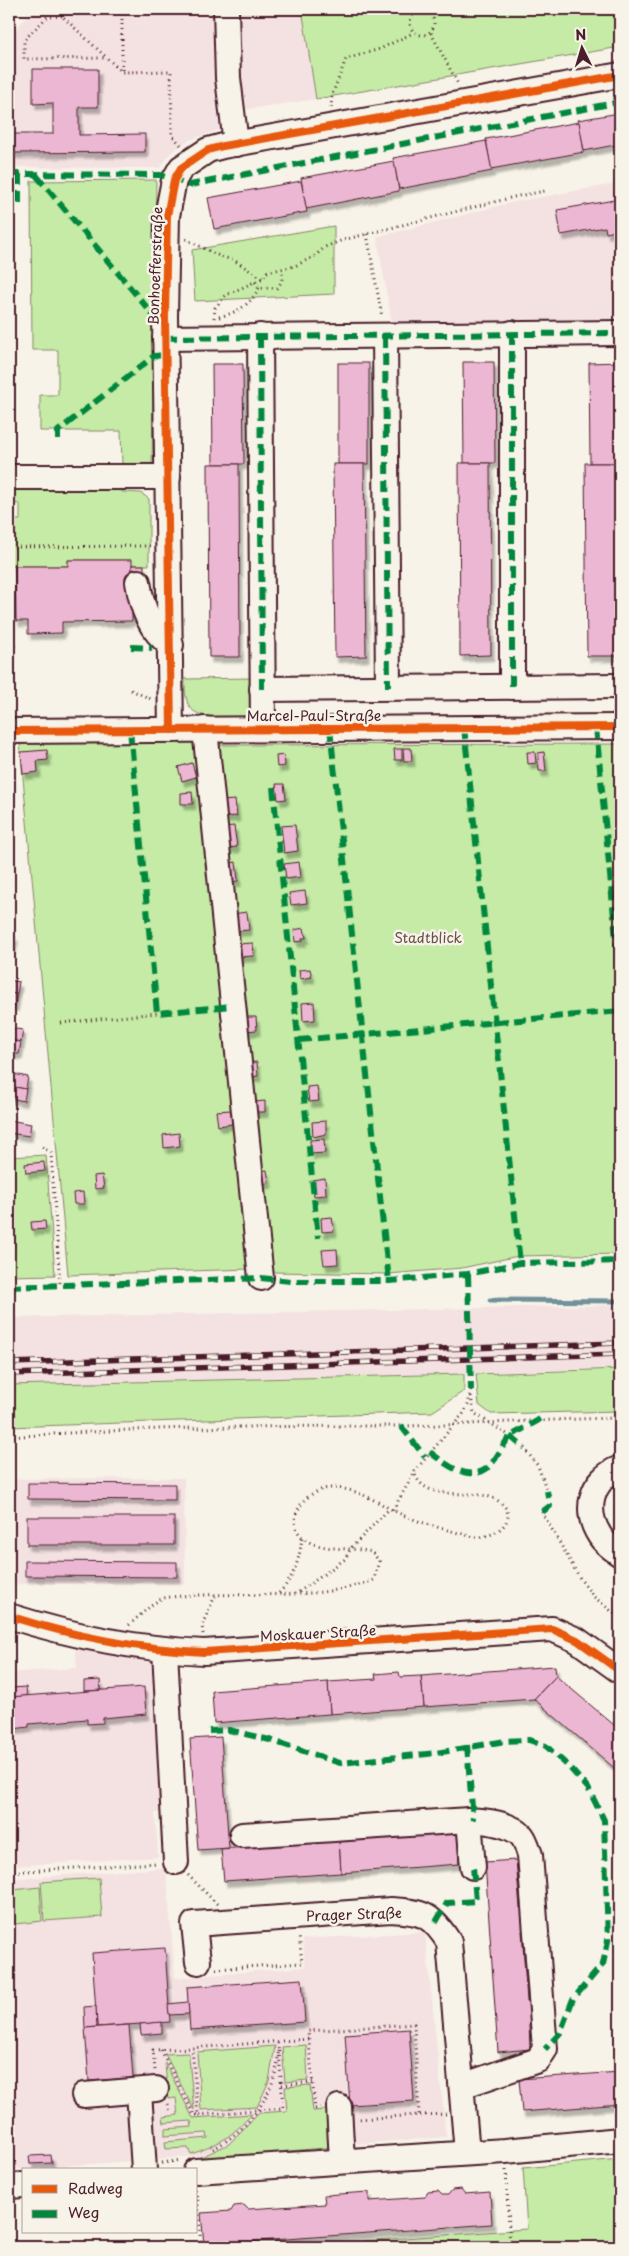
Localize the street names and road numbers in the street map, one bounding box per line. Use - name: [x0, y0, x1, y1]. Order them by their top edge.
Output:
- street label: Bonhoefferstraße: [142, 206, 168, 326]
- street label: Marcel-Paul-Straße: [247, 705, 381, 726]
- street label: Moskauer Straße: [259, 1619, 377, 1647]
- street label: Prager Straße: [306, 1902, 402, 1926]

